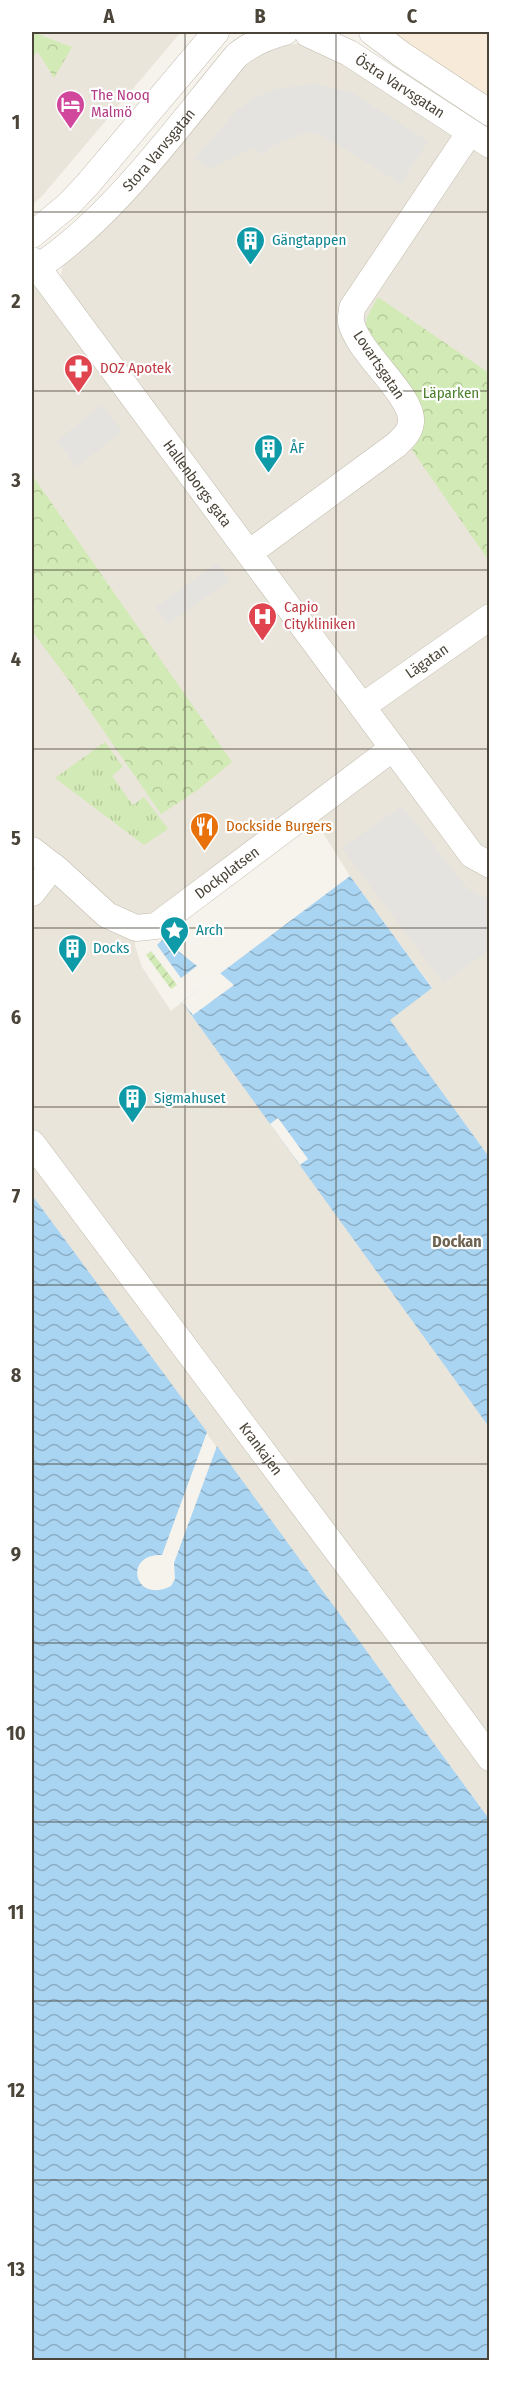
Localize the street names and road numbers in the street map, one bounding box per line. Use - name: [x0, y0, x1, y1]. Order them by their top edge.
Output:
- street label: Östra Varvsgatan: [352, 50, 448, 122]
- street label: Stora Varvsgatan: [119, 105, 199, 195]
- street label: Lovartsgatan: [350, 327, 408, 403]
- street label: Hallenborgs gata: [159, 437, 235, 531]
- street label: Lägatan: [402, 640, 452, 682]
- street label: Dockplatsen: [191, 843, 263, 903]
- street label: Krankajen: [235, 1419, 286, 1479]

